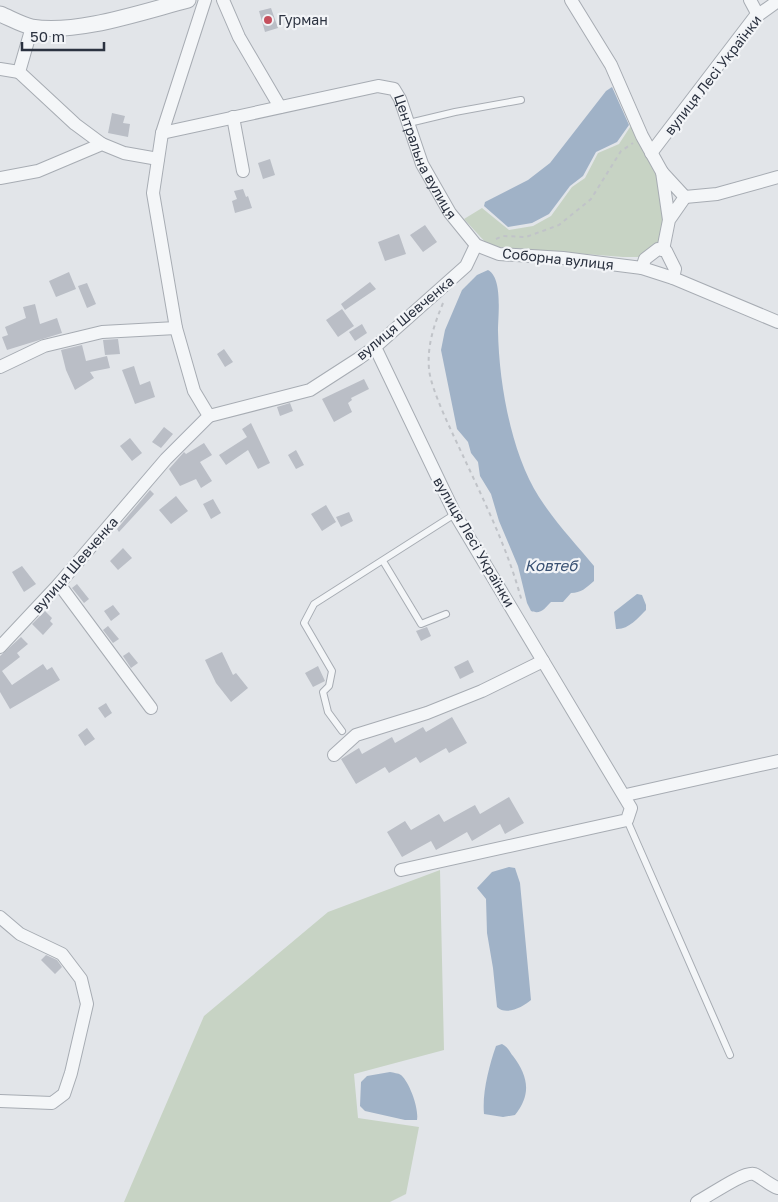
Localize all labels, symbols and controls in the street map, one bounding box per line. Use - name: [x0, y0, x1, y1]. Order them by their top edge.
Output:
- place label: Гурман: [278, 11, 328, 28]
- street label: вулиця Лесі Українки: [660, 11, 765, 138]
- marker: Гурман: [262, 14, 274, 26]
- scale bar: [22, 20, 105, 52]
- text: 50 m: [30, 27, 65, 45]
- street label: Центральна вулиця: [391, 92, 460, 222]
- street label: Соборна вулиця: [502, 244, 615, 273]
- street label: вулиця Шевченка: [352, 272, 457, 363]
- street label: вулиця Лесі Українки: [430, 474, 519, 610]
- street label: вулиця Шевченка: [28, 513, 121, 616]
- water label: Ковтеб: [525, 556, 579, 574]

